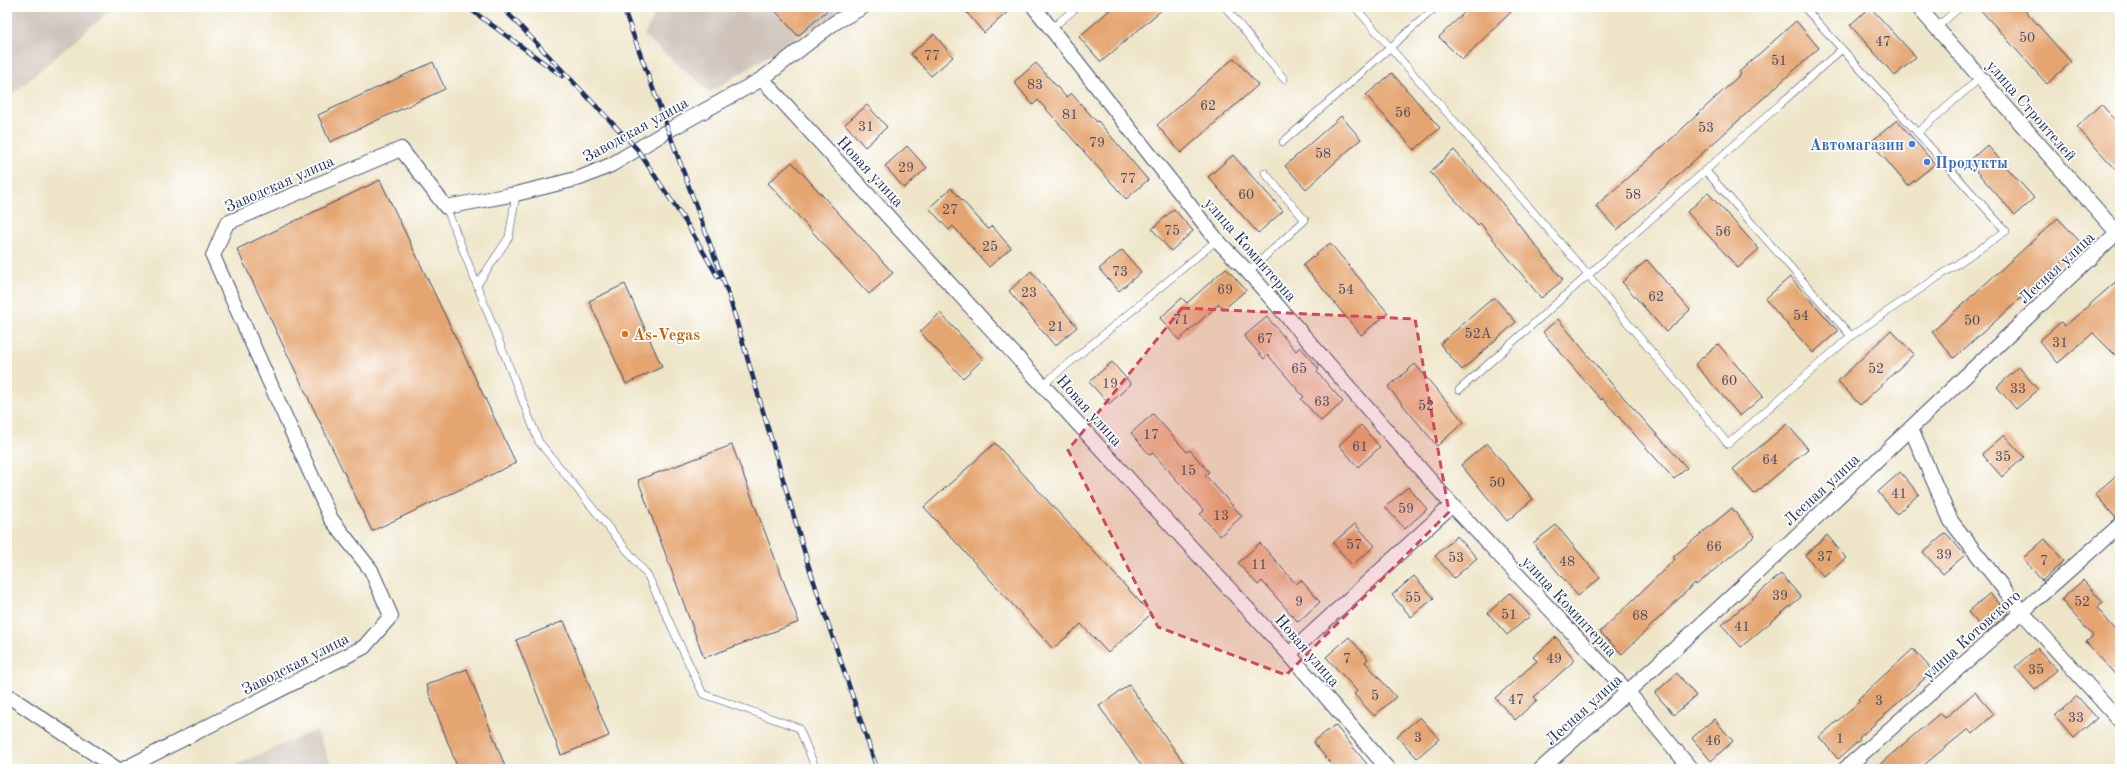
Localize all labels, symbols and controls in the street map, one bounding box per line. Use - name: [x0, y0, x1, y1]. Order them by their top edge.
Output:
- house number: 50: [2019, 31, 2035, 45]
- house number: 47: [1875, 35, 1891, 49]
- house number: 77: [924, 49, 940, 63]
- house number: 51: [1771, 54, 1787, 68]
- street label: улица Строителей: [1983, 58, 2078, 165]
- house number: 83: [1027, 78, 1043, 92]
- street label: Заводская улица: [581, 95, 691, 166]
- house number: 62: [1200, 99, 1216, 113]
- house number: 56: [1395, 106, 1411, 120]
- house number: 81: [1062, 108, 1078, 122]
- house number: 31: [858, 120, 874, 134]
- house number: 53: [1698, 121, 1714, 135]
- street label: Новая улица: [833, 134, 906, 211]
- house number: 79: [1089, 136, 1105, 150]
- place label: Автомагазин: [1809, 138, 1904, 154]
- marker: Автомагазин: [1907, 139, 1917, 149]
- house number: 58: [1315, 147, 1331, 161]
- street label: Заводская улица: [223, 154, 337, 216]
- place label: Продукты: [1935, 156, 2008, 172]
- marker: Продукты: [1922, 157, 1932, 167]
- house number: 29: [898, 161, 914, 175]
- house number: 77: [1120, 172, 1136, 186]
- house number: 60: [1238, 188, 1254, 202]
- house number: 58: [1625, 188, 1641, 202]
- street label: улица Коминтерна: [1200, 195, 1299, 305]
- house number: 27: [942, 203, 958, 217]
- house number: 75: [1164, 224, 1180, 238]
- house number: 56: [1715, 225, 1731, 239]
- street label: Лесная улица: [2016, 229, 2098, 307]
- house number: 25: [982, 240, 998, 254]
- house number: 73: [1112, 265, 1128, 279]
- house number: 69: [1217, 283, 1233, 297]
- house number: 54: [1338, 283, 1354, 297]
- house number: 23: [1021, 286, 1037, 300]
- house number: 62: [1648, 290, 1664, 304]
- house number: 54: [1793, 309, 1809, 323]
- house number: 71: [1173, 313, 1189, 327]
- house number: 50: [1964, 314, 1980, 328]
- house number: 21: [1048, 320, 1064, 334]
- house number: 52А: [1465, 327, 1492, 341]
- place label: As-Vegas: [633, 328, 700, 344]
- marker: As-Vegas: [620, 329, 630, 339]
- house number: 67: [1257, 332, 1273, 346]
- house number: 31: [2052, 336, 2068, 350]
- house number: 65: [1291, 362, 1307, 376]
- house number: 52: [1868, 362, 1884, 376]
- street label: Новая улица: [1053, 373, 1125, 450]
- house number: 60: [1721, 374, 1737, 388]
- house number: 19: [1102, 377, 1118, 391]
- house number: 33: [2010, 382, 2026, 396]
- house number: 63: [1314, 395, 1330, 409]
- house number: 52: [1418, 399, 1434, 413]
- house number: 17: [1143, 428, 1159, 442]
- house number: 61: [1352, 440, 1368, 454]
- house number: 35: [1995, 450, 2011, 464]
- street label: Лесная улица: [1781, 451, 1863, 529]
- house number: 64: [1762, 453, 1778, 467]
- house number: 15: [1180, 464, 1196, 478]
- house number: 50: [1489, 476, 1505, 490]
- house number: 41: [1891, 487, 1907, 501]
- house number: 59: [1398, 502, 1414, 516]
- house number: 13: [1213, 509, 1229, 523]
- house number: 57: [1346, 538, 1362, 552]
- house number: 66: [1706, 540, 1722, 554]
- house number: 39: [1936, 548, 1952, 562]
- house number: 37: [1817, 550, 1833, 564]
- house number: 53: [1448, 551, 1464, 565]
- street label: улица Коминтерна: [1518, 554, 1619, 661]
- house number: 7: [2040, 554, 2048, 568]
- house number: 48: [1559, 555, 1575, 569]
- house number: 11: [1251, 558, 1267, 572]
- street label: улица Котовского: [1920, 588, 2024, 683]
- house number: 39: [1772, 589, 1788, 603]
- house number: 55: [1405, 591, 1421, 605]
- house number: 9: [1295, 595, 1303, 609]
- house number: 52: [2074, 595, 2090, 609]
- house number: 51: [1501, 608, 1517, 622]
- house number: 68: [1632, 609, 1648, 623]
- street label: Новая улица: [1271, 612, 1342, 691]
- house number: 41: [1734, 620, 1750, 634]
- street label: Заводская улица: [240, 631, 352, 699]
- house number: 7: [1343, 652, 1351, 666]
- house number: 49: [1546, 652, 1562, 666]
- house number: 35: [2028, 663, 2044, 677]
- street label: Лесная улица: [1543, 672, 1626, 749]
- house number: 5: [1371, 689, 1379, 703]
- house number: 47: [1508, 693, 1524, 707]
- house number: 3: [1875, 694, 1883, 708]
- house number: 33: [2068, 711, 2084, 725]
- house number: 3: [1414, 731, 1422, 745]
- house number: 1: [1836, 732, 1844, 746]
- house number: 46: [1705, 734, 1721, 748]

